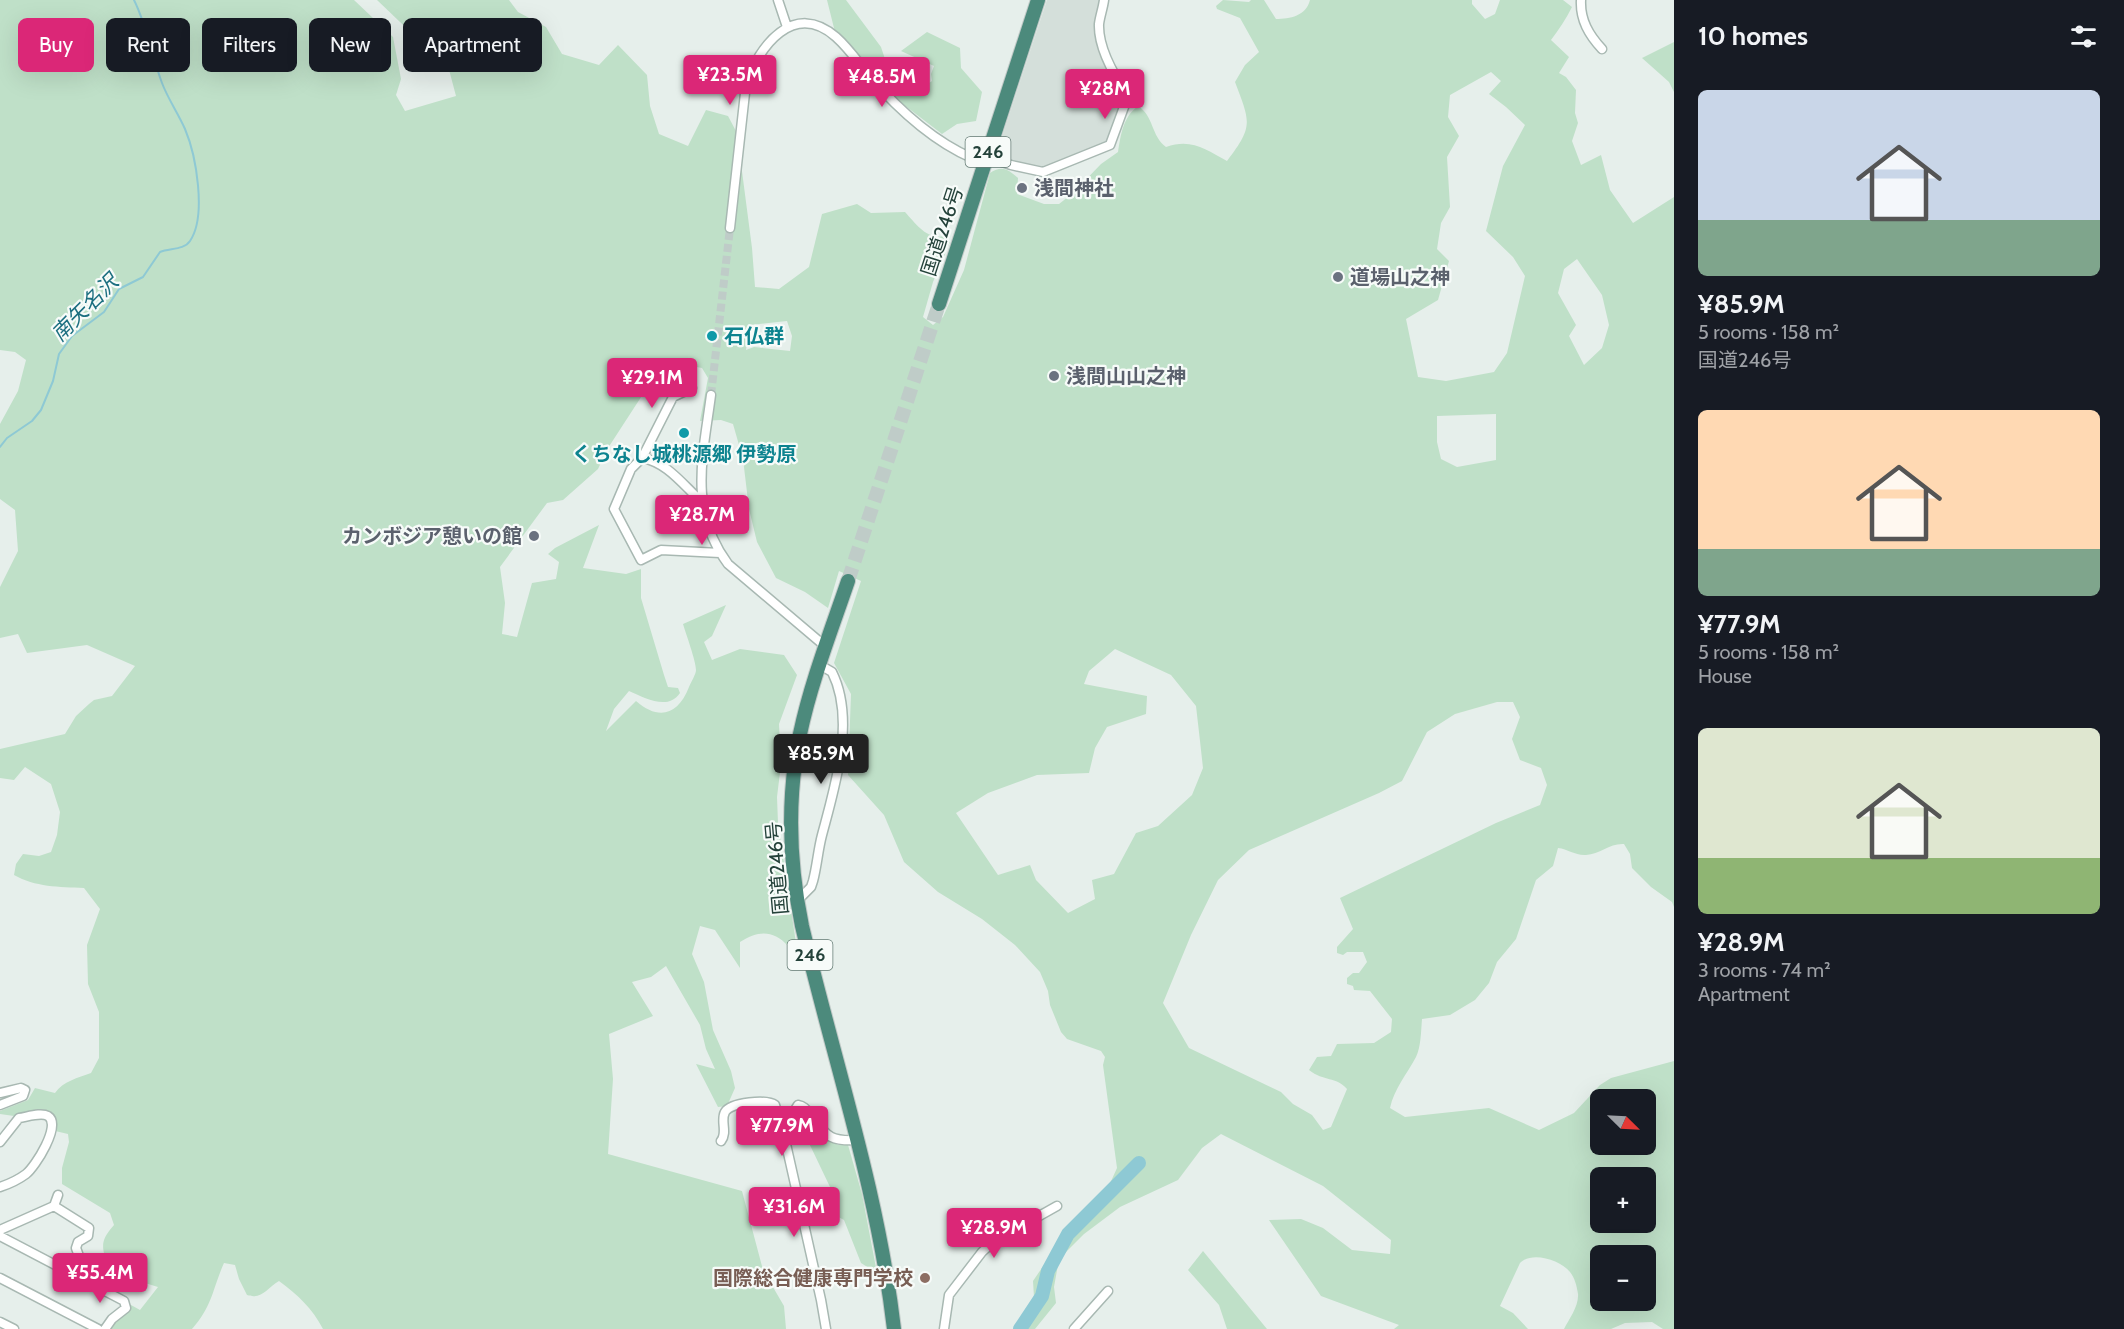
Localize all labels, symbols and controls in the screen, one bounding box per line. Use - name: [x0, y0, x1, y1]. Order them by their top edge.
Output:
- chip: Buy: [18, 18, 94, 72]
- chip: Rent: [106, 18, 190, 72]
- chip: Filters: [202, 18, 297, 72]
- chip: New: [309, 18, 391, 72]
- chip: Apartment: [403, 18, 542, 72]
- text: 10 homes: [1698, 20, 1808, 52]
- icon: filters: [2067, 20, 2100, 53]
- pin: ¥23.5M: [681, 55, 779, 106]
- pin: ¥48.5M: [833, 57, 931, 108]
- text: ¥23.5M: [697, 62, 763, 86]
- text: ¥48.5M: [848, 64, 916, 88]
- pin: ¥28M: [1069, 69, 1141, 120]
- text: ¥28M: [1079, 76, 1131, 100]
- icon: home: [1845, 129, 1953, 237]
- road number: 246: [966, 137, 1010, 167]
- place label: 浅間神社: [1034, 176, 1114, 200]
- marker: 浅間神社: [1015, 181, 1029, 195]
- street label: 国道246号: [916, 183, 968, 279]
- place label: 道場山之神: [1350, 265, 1450, 289]
- water label: 南矢名沢: [46, 267, 125, 346]
- marker: 道場山之神: [1331, 270, 1345, 284]
- text: ¥85.9M: [1698, 288, 1785, 320]
- text: 5 rooms · 158 m²: [1698, 320, 1839, 344]
- place label: 石仏群: [724, 324, 784, 348]
- marker: 石仏群: [705, 329, 719, 343]
- text: 国道246号: [1698, 348, 1791, 372]
- pin: ¥29.1M: [603, 358, 701, 409]
- place label: 浅間山山之神: [1066, 364, 1186, 388]
- text: ¥29.1M: [621, 365, 683, 389]
- marker: 浅間山山之神: [1047, 369, 1061, 383]
- marker: くちなし城桃源郷 伊勢原: [677, 426, 691, 440]
- place label: くちなし城桃源郷 伊勢原: [572, 442, 796, 466]
- icon: home: [1845, 449, 1953, 557]
- pin: ¥28.7M: [653, 495, 751, 546]
- text: ¥28.7M: [669, 502, 735, 526]
- place label: カンボジア憩いの館: [342, 524, 522, 548]
- marker: カンボジア憩いの館: [527, 529, 541, 543]
- text: ¥77.9M: [1698, 608, 1781, 640]
- text: 5 rooms · 158 m²: [1698, 640, 1839, 664]
- text: House: [1698, 664, 1752, 688]
- pin: ¥85.9M: [772, 734, 870, 785]
- text: ¥85.9M: [788, 741, 854, 765]
- icon: home: [1845, 767, 1953, 875]
- street label: 国道246号: [761, 820, 793, 916]
- text: ¥28.9M: [1698, 926, 1785, 958]
- road number: 246: [788, 940, 832, 970]
- text: 3 rooms · 74 m²: [1698, 958, 1831, 982]
- text: Apartment: [1698, 982, 1790, 1006]
- north arrow: [1590, 1089, 1656, 1155]
- map controls: [1590, 1089, 1656, 1311]
- pin: ¥77.9M: [733, 1106, 831, 1157]
- text: ¥77.9M: [750, 1113, 814, 1137]
- button: +: [1590, 1167, 1656, 1233]
- pin: ¥31.6M: [745, 1187, 843, 1238]
- text: ¥31.6M: [763, 1194, 825, 1218]
- pin: ¥28.9M: [945, 1208, 1043, 1259]
- text: ¥28.9M: [961, 1215, 1027, 1239]
- button: −: [1590, 1245, 1656, 1311]
- pin: ¥55.4M: [51, 1253, 149, 1304]
- text: ¥55.4M: [66, 1260, 134, 1284]
- place label: 国際総合健康専門学校: [713, 1266, 913, 1290]
- marker: 国際総合健康専門学校: [918, 1271, 932, 1285]

